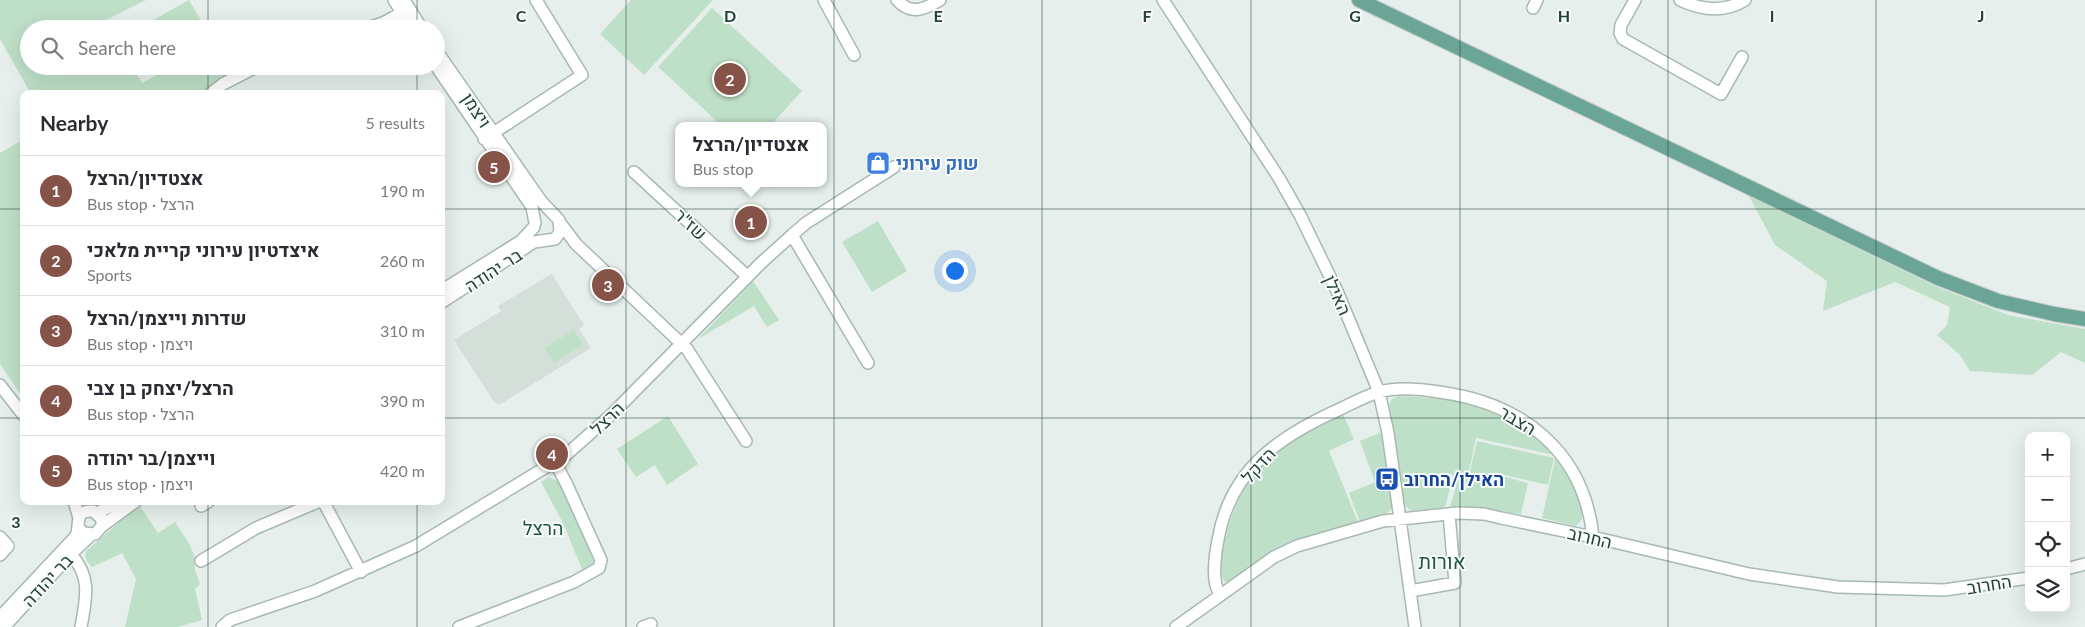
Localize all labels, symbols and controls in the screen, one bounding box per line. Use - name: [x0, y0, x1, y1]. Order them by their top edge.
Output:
- text: C: [516, 6, 527, 25]
- text: D: [724, 6, 736, 25]
- text: E: [933, 6, 943, 25]
- text: F: [1142, 6, 1152, 25]
- text: G: [1349, 6, 1361, 25]
- text: H: [1558, 6, 1570, 25]
- text: I: [1770, 6, 1774, 25]
- text: J: [1978, 6, 1984, 25]
- search box: [20, 20, 445, 75]
- icon: search: [38, 34, 66, 62]
- text: Search here: [78, 36, 176, 59]
- pin: 2: [714, 60, 746, 98]
- street label: ויצמן: [457, 88, 497, 132]
- text: Nearby: [40, 110, 108, 135]
- text: 5 results: [365, 113, 425, 132]
- popup: [675, 122, 827, 187]
- text: אצטדיון/הרצל: [693, 132, 809, 155]
- pin: 5: [478, 148, 510, 186]
- shop icon: שוק עירוני: [865, 150, 891, 176]
- place label: שוק עירוני: [896, 152, 979, 174]
- text: Bus stop: [693, 159, 754, 178]
- text: אצטדיון/הרצל: [87, 166, 204, 189]
- text: 1: [51, 181, 61, 200]
- text: 190 m: [380, 181, 425, 200]
- text: Bus stop · הרצל: [87, 194, 194, 213]
- pin: 1: [735, 203, 767, 241]
- street label: שז"ר: [670, 204, 712, 244]
- text: איצדטיון עירוני קריית מלאכי: [87, 238, 320, 261]
- street label: בר יהודה: [460, 243, 526, 297]
- text: 2: [51, 251, 61, 270]
- text: 260 m: [380, 251, 425, 270]
- your location: [942, 258, 968, 284]
- text: Sports: [87, 265, 132, 284]
- pin: 3: [592, 266, 624, 304]
- street label: האילן: [1319, 271, 1357, 319]
- text: שדרות וייצמן/הרצל: [87, 306, 246, 329]
- text: 3: [51, 321, 61, 340]
- text: 310 m: [380, 321, 425, 340]
- text: Bus stop · ויצמן: [87, 334, 193, 353]
- text: הרצל/יצחק בן צבי: [87, 376, 234, 399]
- text: 4: [51, 391, 61, 410]
- text: 390 m: [380, 391, 425, 410]
- street label: הרצל: [586, 397, 628, 439]
- street label: הצבר: [1496, 401, 1540, 439]
- text: Bus stop · הרצל: [87, 404, 194, 423]
- map controls: [2025, 432, 2070, 612]
- button: +: [2025, 432, 2070, 477]
- pin: 4: [536, 435, 568, 473]
- street label: הדקל: [1236, 443, 1280, 487]
- text: וייצמן/בר יהודה: [87, 446, 216, 469]
- text: 5: [51, 461, 61, 480]
- text: 420 m: [380, 461, 425, 480]
- bus stop icon: האילן/החרוב: [1374, 466, 1400, 492]
- place label: האילן/החרוב: [1404, 468, 1504, 490]
- text: Bus stop · ויצמן: [87, 474, 193, 493]
- button: −: [2025, 477, 2070, 522]
- text: 3: [11, 512, 21, 531]
- district label: הרצל: [523, 516, 563, 539]
- street label: החרוב: [1566, 521, 1614, 553]
- button: locate: [2025, 522, 2070, 567]
- street label: בר יהודה: [17, 549, 77, 611]
- district label: אורות: [1419, 549, 1465, 573]
- button: layers: [2025, 567, 2070, 612]
- street label: החרוב: [1965, 570, 2013, 598]

